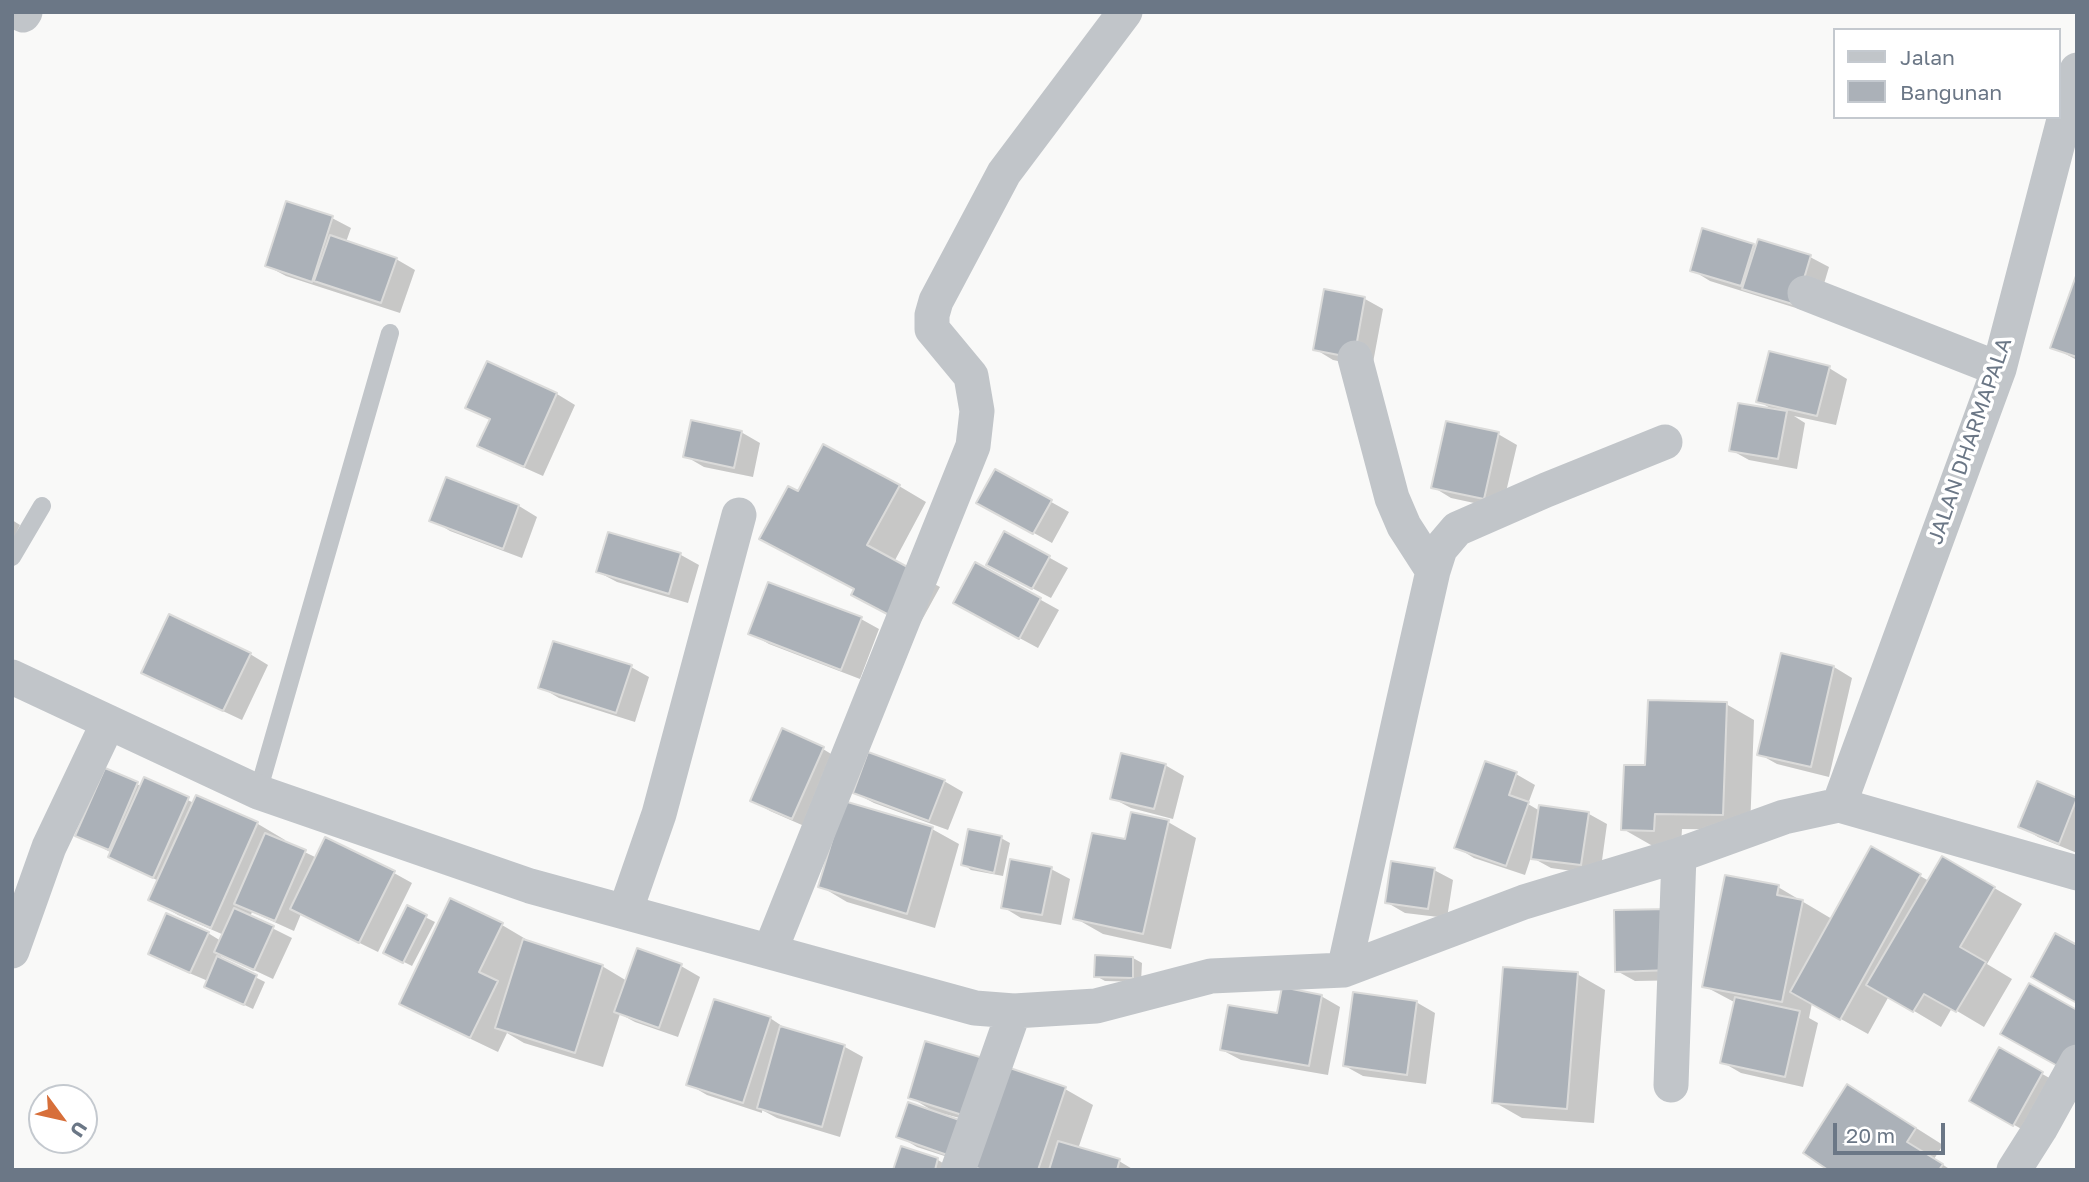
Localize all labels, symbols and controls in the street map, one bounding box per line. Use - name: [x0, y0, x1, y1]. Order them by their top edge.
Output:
- legend: [1834, 28, 2061, 119]
- text: Jalan: [1900, 44, 1955, 70]
- text: Bangunan: [1900, 79, 2002, 105]
- street label: JALAN DHARMAPALA: [1923, 334, 2017, 548]
- north arrow: [28, 1084, 98, 1154]
- scale bar: [1837, 1108, 1949, 1152]
- text: U: [66, 1118, 93, 1142]
- text: 20 m: [1846, 1122, 1895, 1148]

